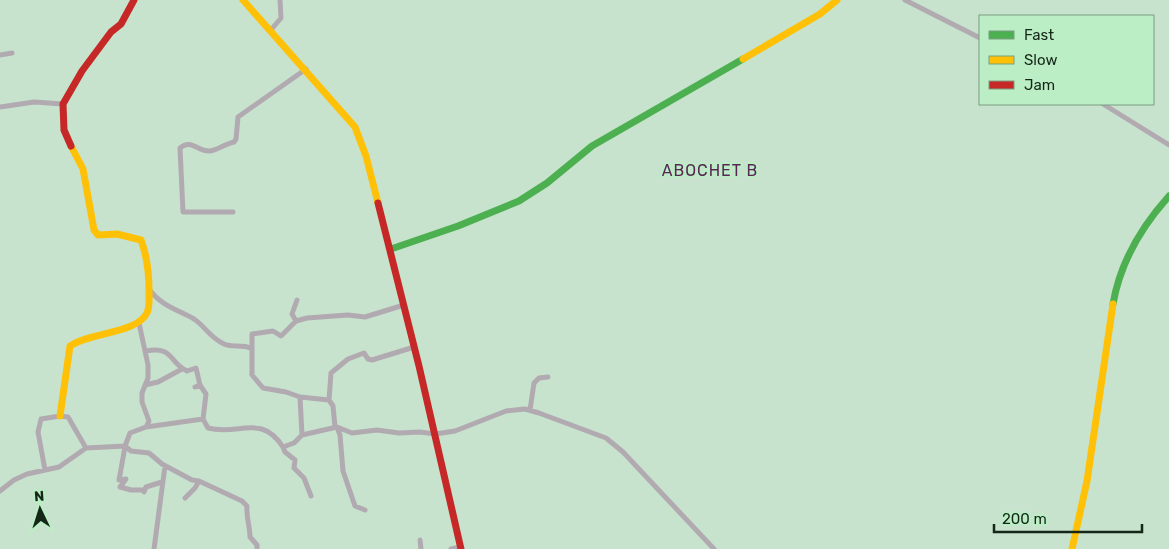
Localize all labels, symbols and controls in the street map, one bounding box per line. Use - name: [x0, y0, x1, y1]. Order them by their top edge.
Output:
- legend: [979, 15, 1154, 105]
- text: Fast: [1024, 26, 1054, 44]
- text: Slow: [1024, 51, 1057, 69]
- text: Jam: [1024, 76, 1055, 94]
- district label: ABOCHET B: [662, 161, 758, 180]
- north arrow: [15, 484, 65, 534]
- text: N: [34, 488, 45, 505]
- scale bar: [994, 502, 1142, 534]
- text: 200 m: [1002, 510, 1047, 528]

